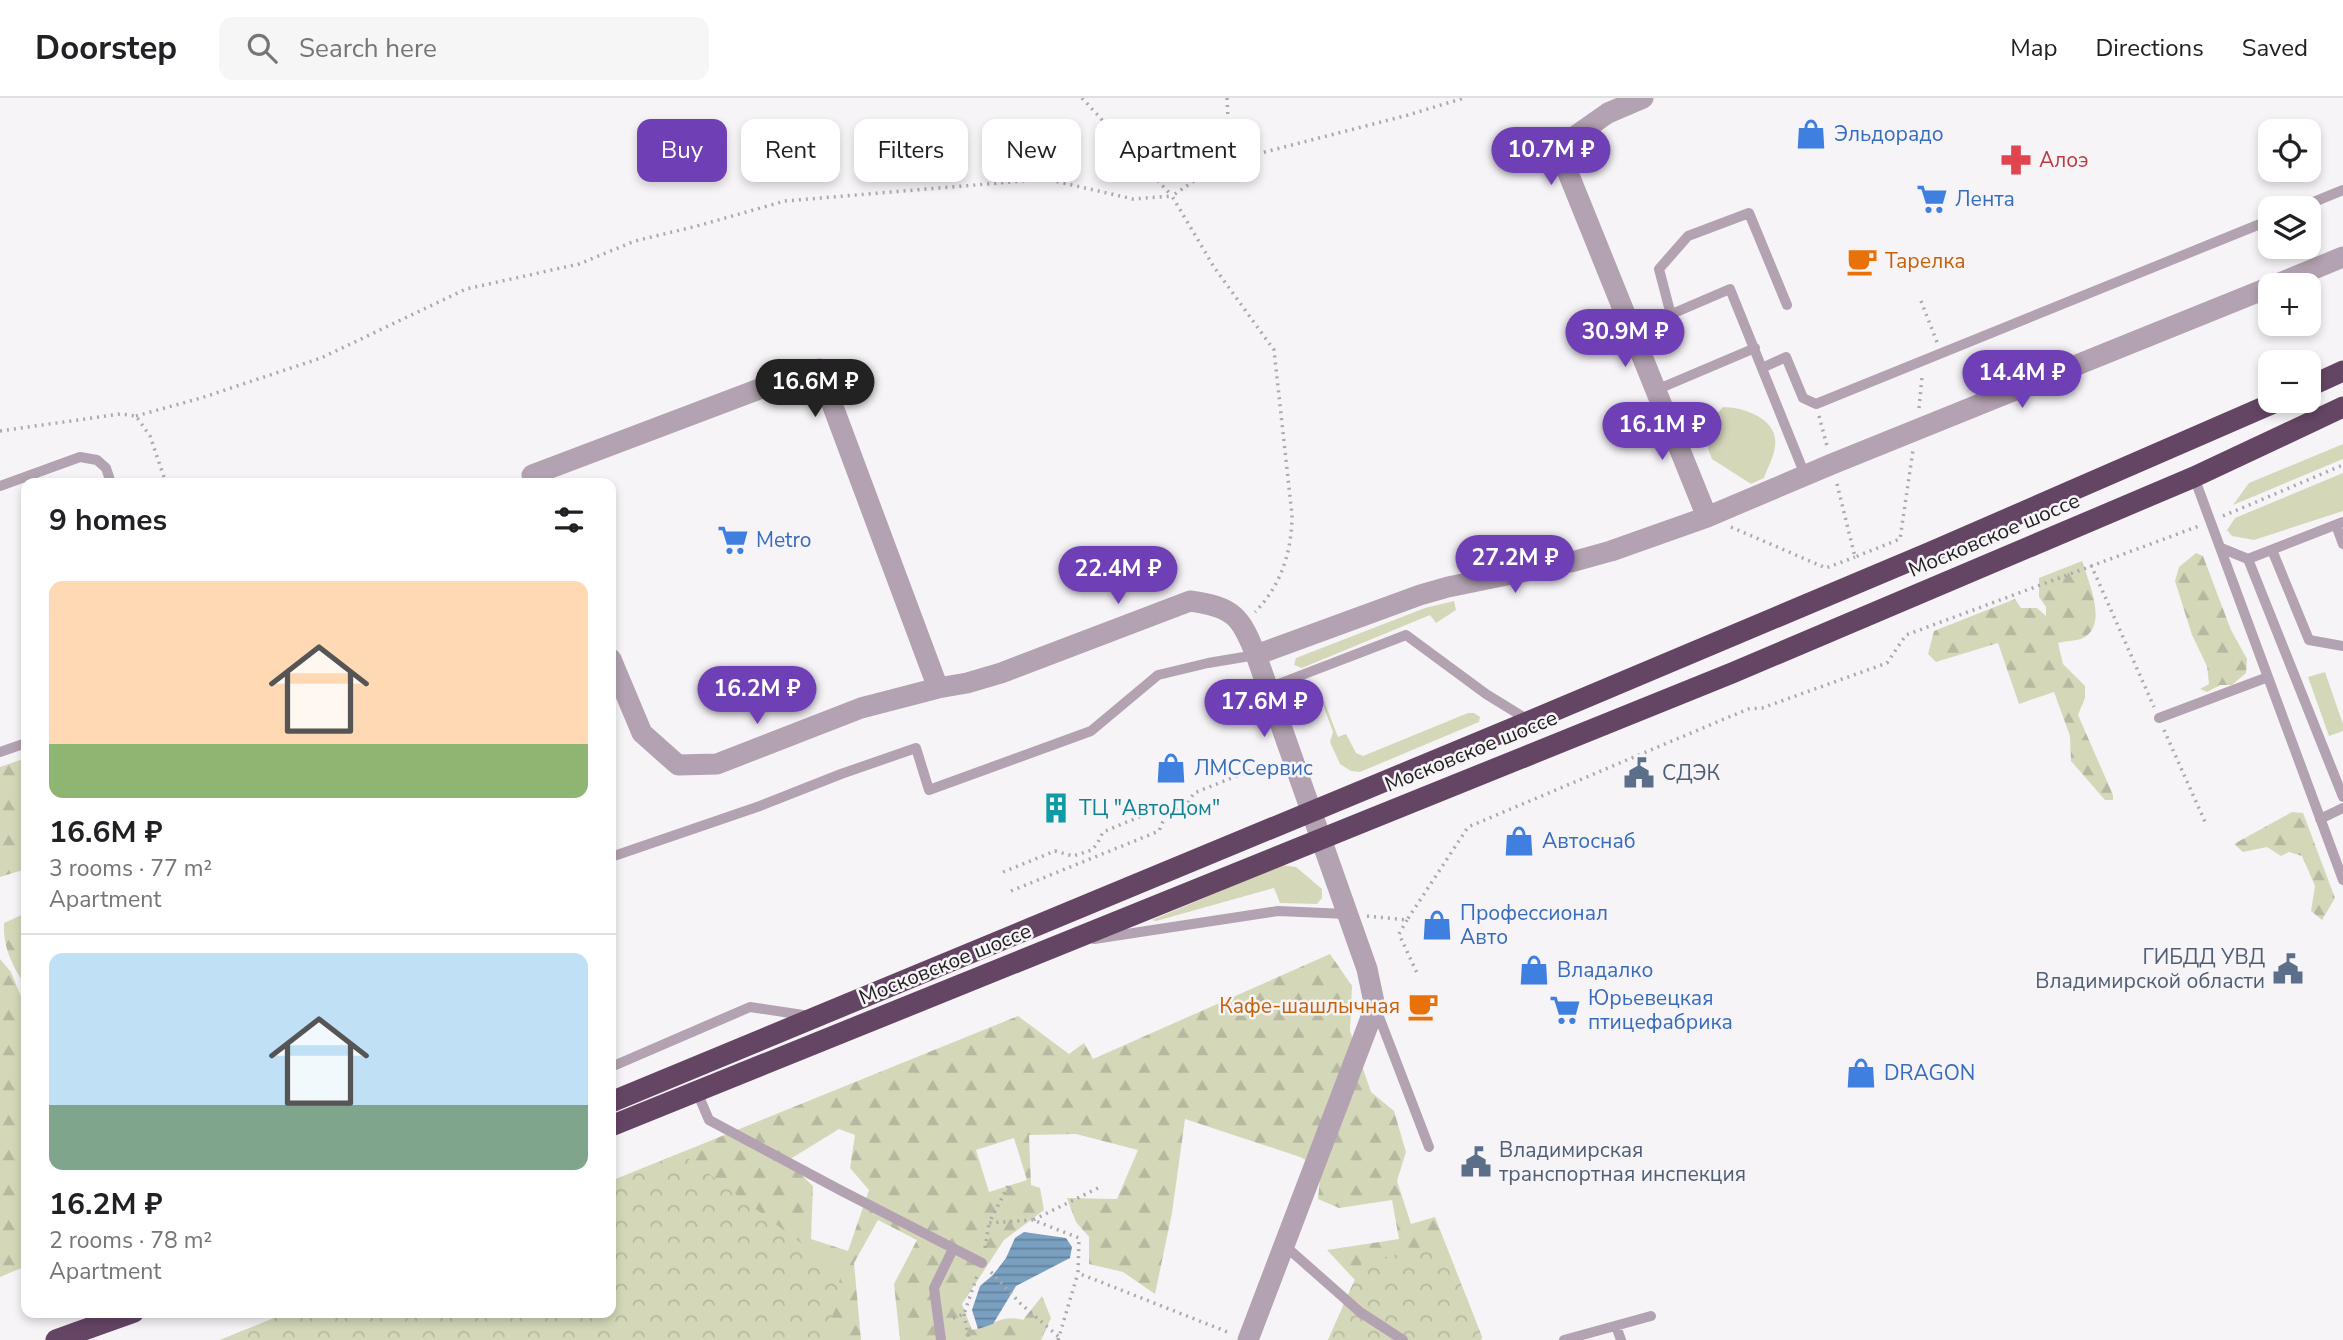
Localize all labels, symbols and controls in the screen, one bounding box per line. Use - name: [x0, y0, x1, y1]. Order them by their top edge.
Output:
- search box: [219, 17, 709, 80]
- text: Doorstep: [35, 26, 177, 71]
- icon: search: [243, 29, 281, 67]
- text: Search here: [299, 31, 437, 66]
- text: Map: [2010, 32, 2057, 64]
- text: Directions: [2095, 32, 2204, 64]
- text: Saved: [2242, 32, 2308, 64]
- shop icon: Эльдорадо: [1794, 117, 1828, 151]
- chip: Buy: [637, 119, 727, 182]
- chip: Rent: [741, 119, 840, 182]
- chip: Filters: [854, 119, 968, 182]
- chip: New: [982, 119, 1081, 182]
- chip: Apartment: [1095, 119, 1260, 182]
- map controls: [2258, 119, 2321, 413]
- button: locate: [2258, 119, 2321, 182]
- place label: Эльдорадо: [1834, 120, 1944, 148]
- pin: 10.7M ₽: [1486, 127, 1616, 187]
- text: 10.7M ₽: [1507, 134, 1595, 165]
- pharmacy icon: Алоэ: [1999, 143, 2033, 177]
- place label: Алоэ: [2039, 146, 2089, 174]
- supermarket icon: Лента: [1915, 182, 1949, 216]
- place label: Лента: [1955, 185, 2015, 213]
- button: layers: [2258, 196, 2321, 259]
- cafe icon: Тарелка: [1845, 244, 1879, 278]
- place label: Тарелка: [1885, 247, 1966, 275]
- button: +: [2258, 273, 2321, 336]
- pin: 30.9M ₽: [1560, 310, 1690, 369]
- text: 30.9M ₽: [1581, 316, 1669, 347]
- pin: 14.4M ₽: [1957, 350, 2087, 410]
- button: −: [2258, 350, 2321, 413]
- text: 14.4M ₽: [1978, 357, 2066, 388]
- pin: 16.6M ₽: [750, 360, 880, 419]
- text: 16.6M ₽: [771, 366, 859, 397]
- pin: 16.1M ₽: [1597, 402, 1727, 462]
- text: 16.1M ₽: [1618, 409, 1706, 440]
- street label: Московское шоссе: [1904, 486, 2084, 584]
- text: 9 homes: [49, 500, 167, 541]
- icon: filters: [550, 501, 588, 539]
- supermarket icon: Metro: [716, 523, 750, 557]
- place label: Metro: [756, 526, 812, 554]
- pin: 27.2M ₽: [1450, 536, 1580, 595]
- text: 27.2M ₽: [1471, 542, 1559, 573]
- pin: 22.4M ₽: [1053, 546, 1183, 606]
- text: 22.4M ₽: [1074, 553, 1162, 584]
- icon: home: [256, 626, 382, 752]
- pin: 16.2M ₽: [692, 666, 822, 726]
- text: 16.2M ₽: [713, 673, 801, 704]
- pin: 17.6M ₽: [1199, 680, 1329, 739]
- text: 17.6M ₽: [1220, 686, 1308, 717]
- street label: Московское шоссе: [1381, 704, 1561, 798]
- shop icon: ЛМССервис: [1154, 751, 1188, 785]
- place label: ЛМССервис: [1194, 754, 1313, 782]
- public building icon: СДЭК: [1622, 756, 1656, 790]
- place label: СДЭК: [1662, 759, 1721, 787]
- building icon: ТЦ "АвтоДом": [1039, 791, 1073, 825]
- place label: ТЦ "АвтоДом": [1079, 794, 1220, 822]
- text: 16.6M ₽: [49, 812, 163, 853]
- shop icon: Автоснаб: [1502, 824, 1536, 858]
- place label: Автоснаб: [1542, 827, 1636, 855]
- text: 3 rooms · 77 m²: [49, 853, 212, 884]
- text: Apartment: [49, 884, 161, 915]
- place label: Профессионал Авто: [1460, 899, 1608, 951]
- shop icon: Профессионал Авто: [1420, 908, 1454, 942]
- street label: Московское шоссе: [855, 917, 1035, 1011]
- place label: ГИБДД УВД Владимирской области: [2035, 943, 2265, 995]
- public building icon: ГИБДД УВД Владимирской области: [2271, 952, 2305, 986]
- shop icon: Владалко: [1517, 953, 1551, 987]
- place label: Владалко: [1557, 956, 1653, 984]
- place label: Юрьевецкая птицефабрика: [1588, 984, 1733, 1036]
- cafe icon: Кафе-шашлычная: [1406, 989, 1440, 1023]
- place label: Кафе-шашлычная: [1219, 992, 1400, 1020]
- supermarket icon: Юрьевецкая птицефабрика: [1548, 993, 1582, 1027]
- icon: home: [256, 998, 382, 1124]
- shop icon: DRAGON: [1844, 1056, 1878, 1090]
- place label: DRAGON: [1884, 1059, 1975, 1087]
- place label: Владимирская транспортная инспекция: [1499, 1136, 1746, 1188]
- public building icon: Владимирская транспортная инспекция: [1459, 1145, 1493, 1179]
- text: 16.2M ₽: [49, 1184, 163, 1225]
- text: 2 rooms · 78 m²: [49, 1225, 212, 1256]
- text: Apartment: [49, 1256, 161, 1287]

